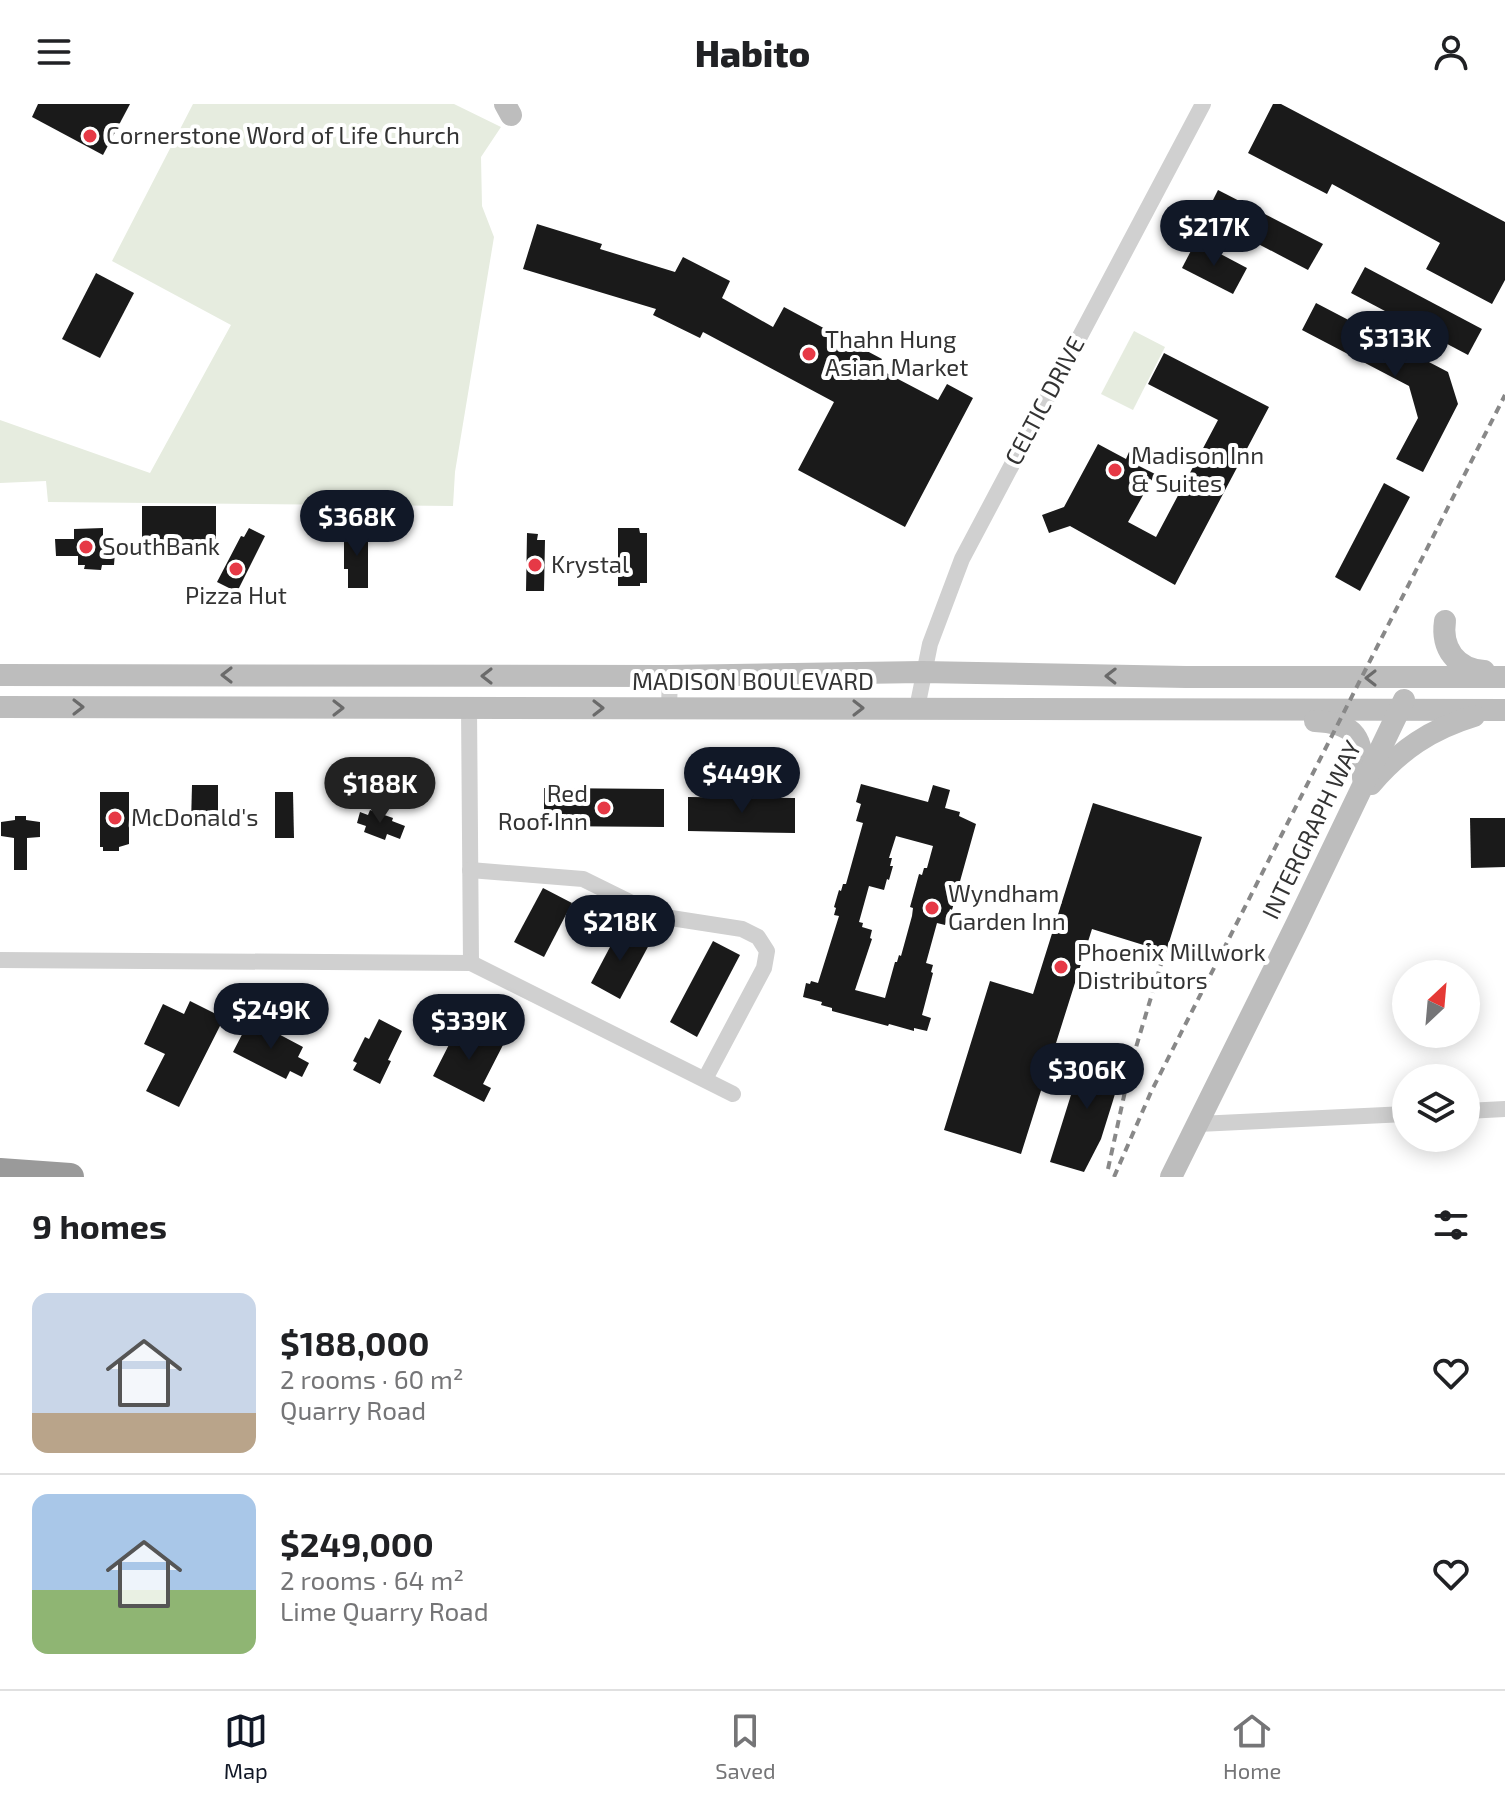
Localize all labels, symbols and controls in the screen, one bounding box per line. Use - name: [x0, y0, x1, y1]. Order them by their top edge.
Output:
- icon: menu: [32, 30, 76, 74]
- icon: person: [1429, 30, 1473, 74]
- text: Habito: [695, 31, 810, 74]
- place label: Cornerstone Word of Life Church: [106, 120, 460, 149]
- marker: Cornerstone Word of Life Church: [81, 127, 99, 145]
- pin: $217K: [1158, 200, 1270, 268]
- text: $217K: [1178, 210, 1250, 241]
- pin: $313K: [1339, 311, 1451, 379]
- text: $313K: [1359, 321, 1431, 352]
- place label: Thahn Hung Asian Market: [825, 324, 968, 381]
- street label: CELTIC DRIVE: [998, 331, 1090, 470]
- marker: Thahn Hung Asian Market: [800, 345, 818, 363]
- place label: Madison Inn & Suites: [1131, 440, 1264, 497]
- marker: Madison Inn & Suites: [1106, 461, 1124, 479]
- pin: $368K: [301, 490, 413, 558]
- text: $368K: [318, 500, 396, 531]
- place label: SouthBank: [102, 531, 220, 560]
- marker: SouthBank: [77, 538, 95, 556]
- place label: Krystal: [551, 549, 629, 578]
- marker: Krystal: [526, 556, 544, 574]
- marker: Pizza Hut: [227, 560, 245, 578]
- place label: Pizza Hut: [185, 580, 287, 609]
- one-way arrow: [220, 666, 233, 684]
- street label: MADISON BOULEVARD: [632, 666, 874, 695]
- one-way arrow: [480, 667, 493, 685]
- one-way arrow: [1104, 667, 1117, 684]
- one-way arrow: [1364, 669, 1377, 687]
- one-way arrow: [72, 698, 85, 716]
- one-way arrow: [332, 699, 345, 717]
- one-way arrow: [592, 699, 605, 717]
- one-way arrow: [852, 699, 865, 717]
- street label: INTERGRAPH WAY: [1255, 735, 1367, 923]
- pin: $449K: [686, 747, 798, 815]
- pin: $188K: [324, 757, 436, 825]
- text: $449K: [702, 757, 782, 788]
- text: $188K: [342, 767, 418, 798]
- place label: Red Roof Inn: [498, 778, 588, 835]
- marker: Red Roof Inn: [595, 799, 613, 817]
- place label: McDonald's: [131, 802, 259, 831]
- marker: McDonald's: [106, 809, 124, 827]
- place label: Wyndham Garden Inn: [948, 878, 1066, 935]
- pin: $218K: [564, 895, 676, 963]
- marker: Wyndham Garden Inn: [923, 899, 941, 917]
- text: $218K: [583, 905, 657, 936]
- place label: Phoenix Millwork Distributors: [1077, 937, 1266, 994]
- marker: Phoenix Millwork Distributors: [1052, 958, 1070, 976]
- north arrow: [1392, 960, 1480, 1048]
- map controls: [1392, 960, 1480, 1152]
- pin: $249K: [215, 983, 327, 1051]
- text: $249K: [232, 993, 310, 1024]
- pin: $339K: [413, 994, 525, 1062]
- text: $339K: [431, 1004, 507, 1035]
- pin: $306K: [1031, 1043, 1143, 1111]
- text: $306K: [1048, 1053, 1126, 1084]
- button: layers: [1392, 1064, 1480, 1152]
- icon: filters: [1429, 1203, 1473, 1247]
- text: 9 homes: [32, 1205, 167, 1246]
- text: $188,000: [280, 1322, 429, 1363]
- icon: home: [96, 1325, 192, 1421]
- icon: heart: [1429, 1351, 1473, 1395]
- text: 2 rooms · 60 m²: [280, 1363, 464, 1394]
- text: Quarry Road: [280, 1394, 426, 1425]
- text: $249,000: [280, 1523, 434, 1564]
- icon: home: [96, 1526, 192, 1622]
- icon: heart: [1429, 1552, 1473, 1596]
- text: 2 rooms · 64 m²: [280, 1564, 464, 1595]
- text: Lime Quarry Road: [280, 1595, 489, 1626]
- tab: Map: [224, 1709, 268, 1783]
- tab: Saved: [715, 1709, 776, 1783]
- tab: Home: [1223, 1709, 1281, 1783]

